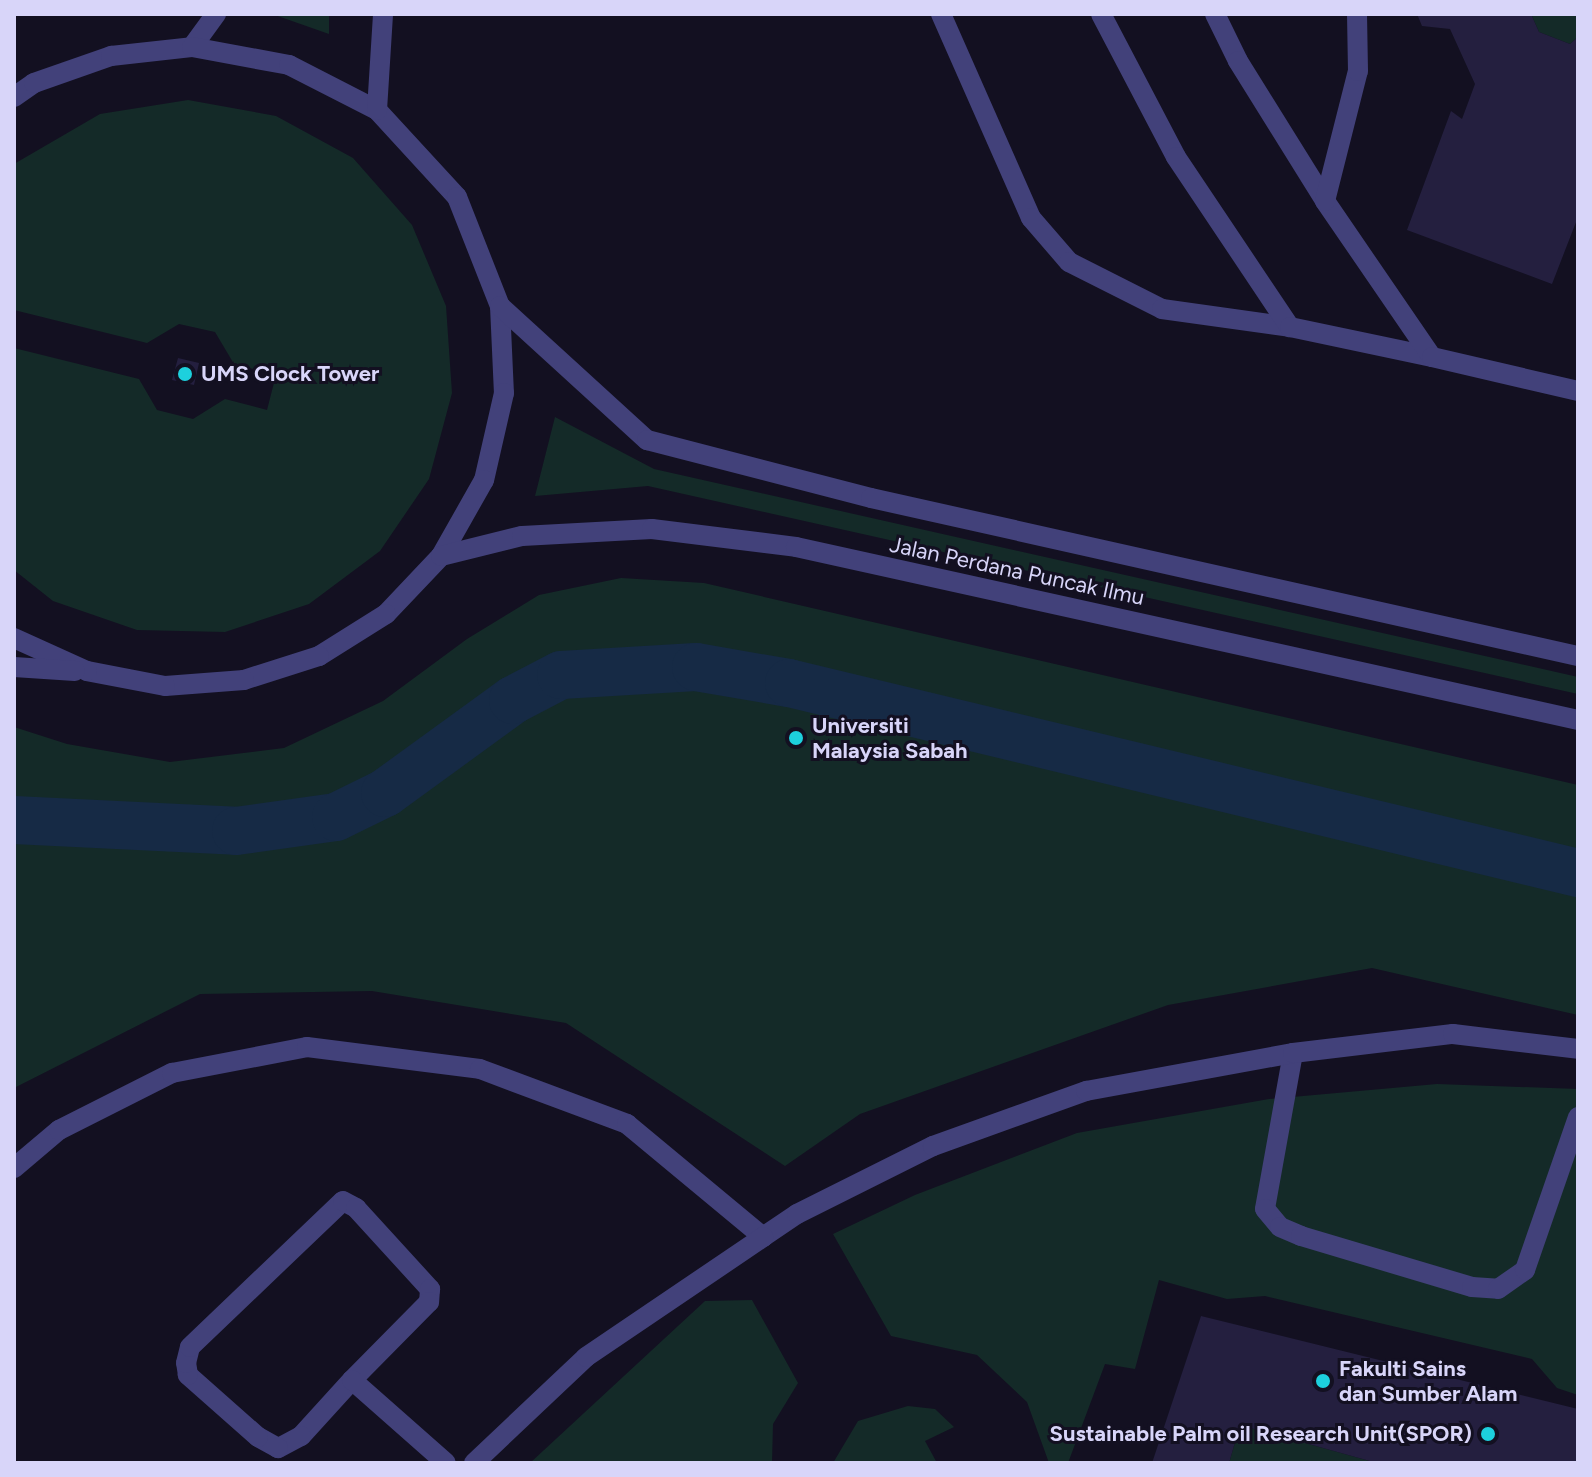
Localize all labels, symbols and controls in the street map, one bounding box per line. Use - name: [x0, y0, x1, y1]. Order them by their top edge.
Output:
- place label: UMS Clock Tower: [201, 361, 379, 387]
- marker: UMS Clock Tower: [176, 365, 194, 383]
- street label: Jalan Perdana Puncak Ilmu: [887, 531, 1147, 611]
- place label: Universiti Malaysia Sabah: [812, 712, 968, 764]
- marker: Universiti Malaysia Sabah: [787, 729, 805, 747]
- place label: Fakulti Sains dan Sumber Alam: [1339, 1355, 1517, 1406]
- marker: Fakulti Sains dan Sumber Alam: [1314, 1372, 1332, 1390]
- place label: Sustainable Palm oil Research Unit(SPOR): [1050, 1421, 1472, 1447]
- marker: Sustainable Palm oil Research Unit(SPOR): [1479, 1425, 1497, 1443]

